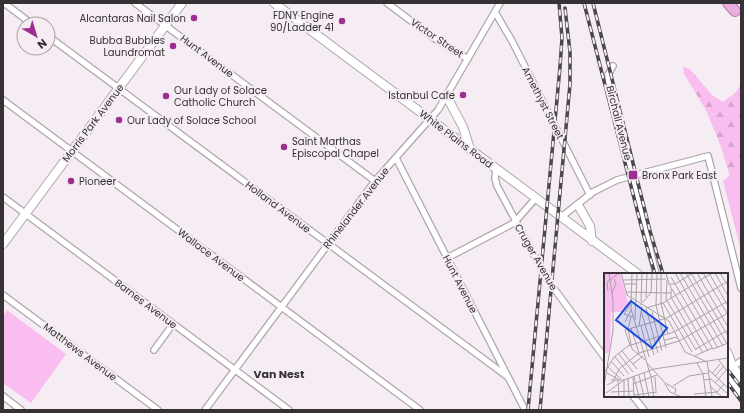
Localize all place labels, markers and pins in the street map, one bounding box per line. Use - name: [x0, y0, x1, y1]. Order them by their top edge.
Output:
- place label: FDNY Engine 90/Ladder 41: [270, 8, 334, 35]
- place label: Alcantaras Nail Salon: [80, 11, 186, 26]
- marker: Alcantaras Nail Salon: [189, 13, 199, 23]
- marker: FDNY Engine 90/Ladder 41: [337, 16, 347, 26]
- place label: Bubba Bubbles Laundromat: [90, 33, 165, 60]
- marker: Bubba Bubbles Laundromat: [168, 41, 178, 51]
- place label: Our Lady of Solace Catholic Church: [174, 83, 267, 110]
- place label: Istanbul Cafe: [388, 88, 455, 103]
- marker: Istanbul Cafe: [458, 90, 468, 100]
- marker: Our Lady of Solace Catholic Church: [161, 91, 171, 101]
- place label: Our Lady of Solace School: [127, 113, 256, 128]
- marker: Our Lady of Solace School: [114, 115, 124, 125]
- place label: Saint Marthas Episcopal Chapel: [292, 134, 379, 161]
- marker: Saint Marthas Episcopal Chapel: [279, 142, 289, 152]
- place label: Bronx Park East: [642, 168, 717, 183]
- marker: Bronx Park East: [627, 169, 639, 181]
- place label: Pioneer: [79, 174, 116, 189]
- marker: Pioneer: [66, 176, 76, 186]

